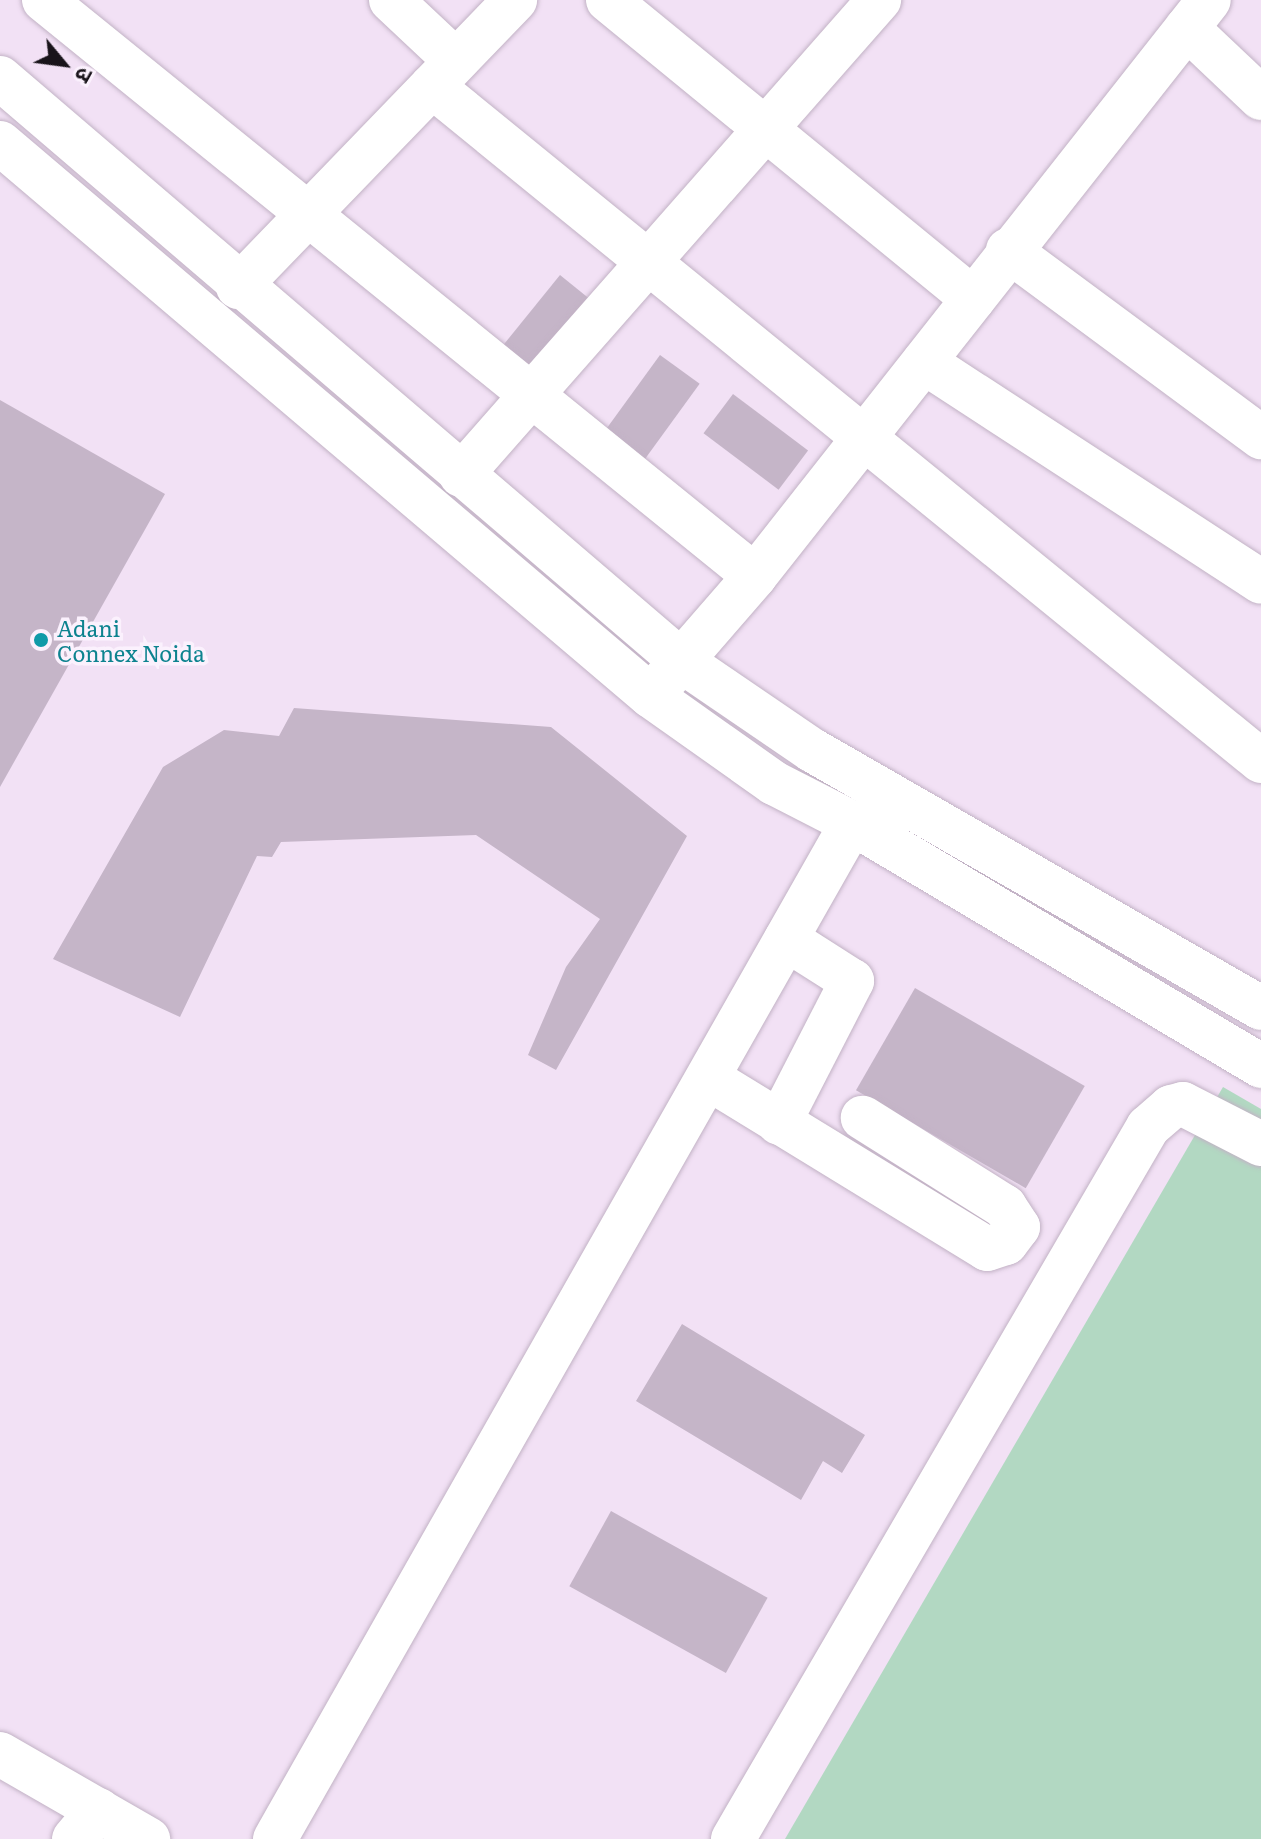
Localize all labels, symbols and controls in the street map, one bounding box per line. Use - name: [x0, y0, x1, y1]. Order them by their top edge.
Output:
- north arrow: [24, 24, 104, 104]
- text: उ: [68, 62, 103, 90]
- place label: Adani Connex Noida: [57, 614, 205, 666]
- marker: Adani Connex Noida: [32, 631, 50, 649]

